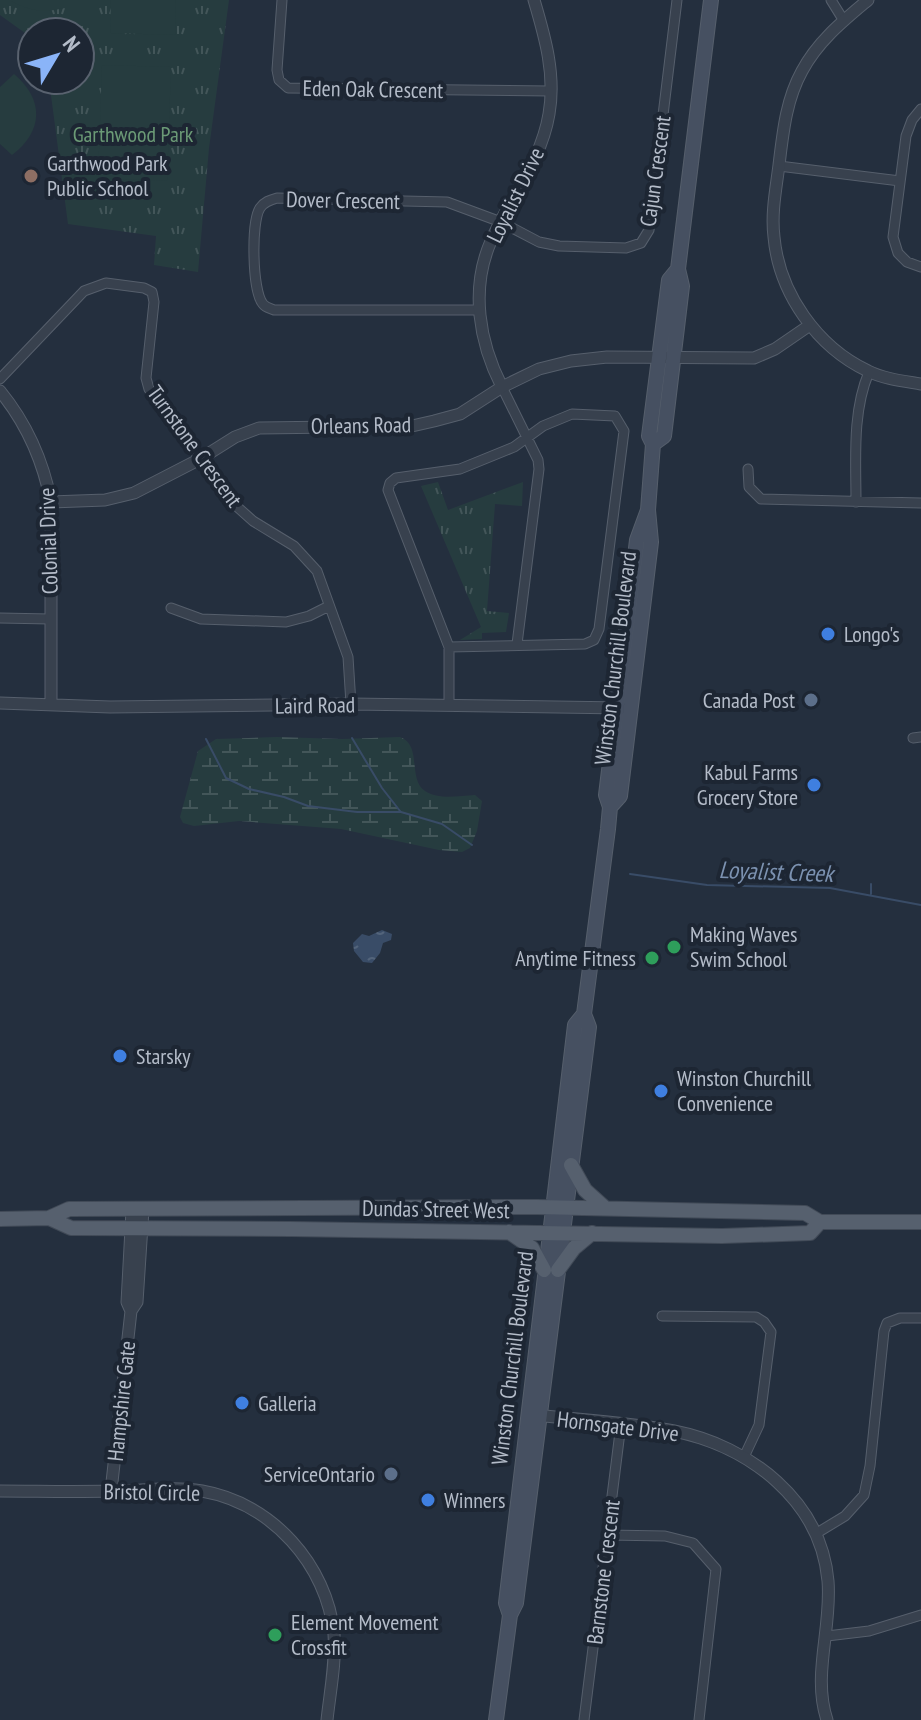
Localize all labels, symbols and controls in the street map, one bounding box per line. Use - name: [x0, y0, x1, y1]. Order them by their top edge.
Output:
- north arrow: [16, 16, 96, 96]
- text: N: [57, 30, 86, 57]
- street label: Eden Oak Crescent: [303, 74, 443, 104]
- street label: Cajun Crescent: [633, 114, 677, 228]
- park label: Garthwood Park: [73, 120, 194, 148]
- street label: Loyalist Drive: [480, 143, 550, 247]
- place label: Garthwood Park Public School: [47, 149, 168, 202]
- marker: Garthwood Park Public School: [22, 167, 40, 185]
- street label: Dover Crescent: [286, 185, 400, 215]
- street label: Turnstone Crescent: [141, 380, 249, 512]
- street label: Orleans Road: [311, 410, 411, 440]
- street label: Colonial Drive: [32, 487, 64, 595]
- street label: Winston Churchill Boulevard: [588, 550, 642, 766]
- place label: Longo's: [844, 620, 900, 648]
- marker: Longo's: [819, 625, 837, 643]
- place label: Canada Post: [703, 686, 795, 714]
- street label: Laird Road: [275, 690, 355, 720]
- marker: Canada Post: [802, 691, 820, 709]
- place label: Kabul Farms Grocery Store: [697, 758, 798, 811]
- marker: Kabul Farms Grocery Store: [805, 776, 823, 794]
- water label: Loyalist Creek: [718, 854, 836, 889]
- place label: Making Waves Swim School: [690, 920, 798, 973]
- marker: Making Waves Swim School: [665, 938, 683, 956]
- place label: Anytime Fitness: [515, 944, 636, 972]
- marker: Anytime Fitness: [643, 949, 661, 967]
- place label: Starsky: [136, 1042, 191, 1070]
- marker: Starsky: [111, 1047, 129, 1065]
- place label: Winston Churchill Convenience: [677, 1064, 812, 1117]
- marker: Winston Churchill Convenience: [652, 1082, 670, 1100]
- street label: Dundas Street West: [362, 1194, 510, 1224]
- street label: Winston Churchill Boulevard: [485, 1250, 539, 1466]
- street label: Hampshire Gate: [101, 1339, 141, 1463]
- place label: Galleria: [258, 1389, 317, 1417]
- marker: Galleria: [233, 1394, 251, 1412]
- street label: Hornsgate Drive: [556, 1405, 680, 1447]
- place label: ServiceOntario: [264, 1460, 375, 1488]
- marker: ServiceOntario: [382, 1465, 400, 1483]
- street label: Bristol Circle: [103, 1477, 201, 1507]
- place label: Winners: [444, 1486, 505, 1514]
- marker: Winners: [419, 1491, 437, 1509]
- street label: Barnstone Crescent: [580, 1498, 626, 1646]
- place label: Element Movement Crossfit: [291, 1608, 438, 1661]
- marker: Element Movement Crossfit: [266, 1626, 284, 1644]

